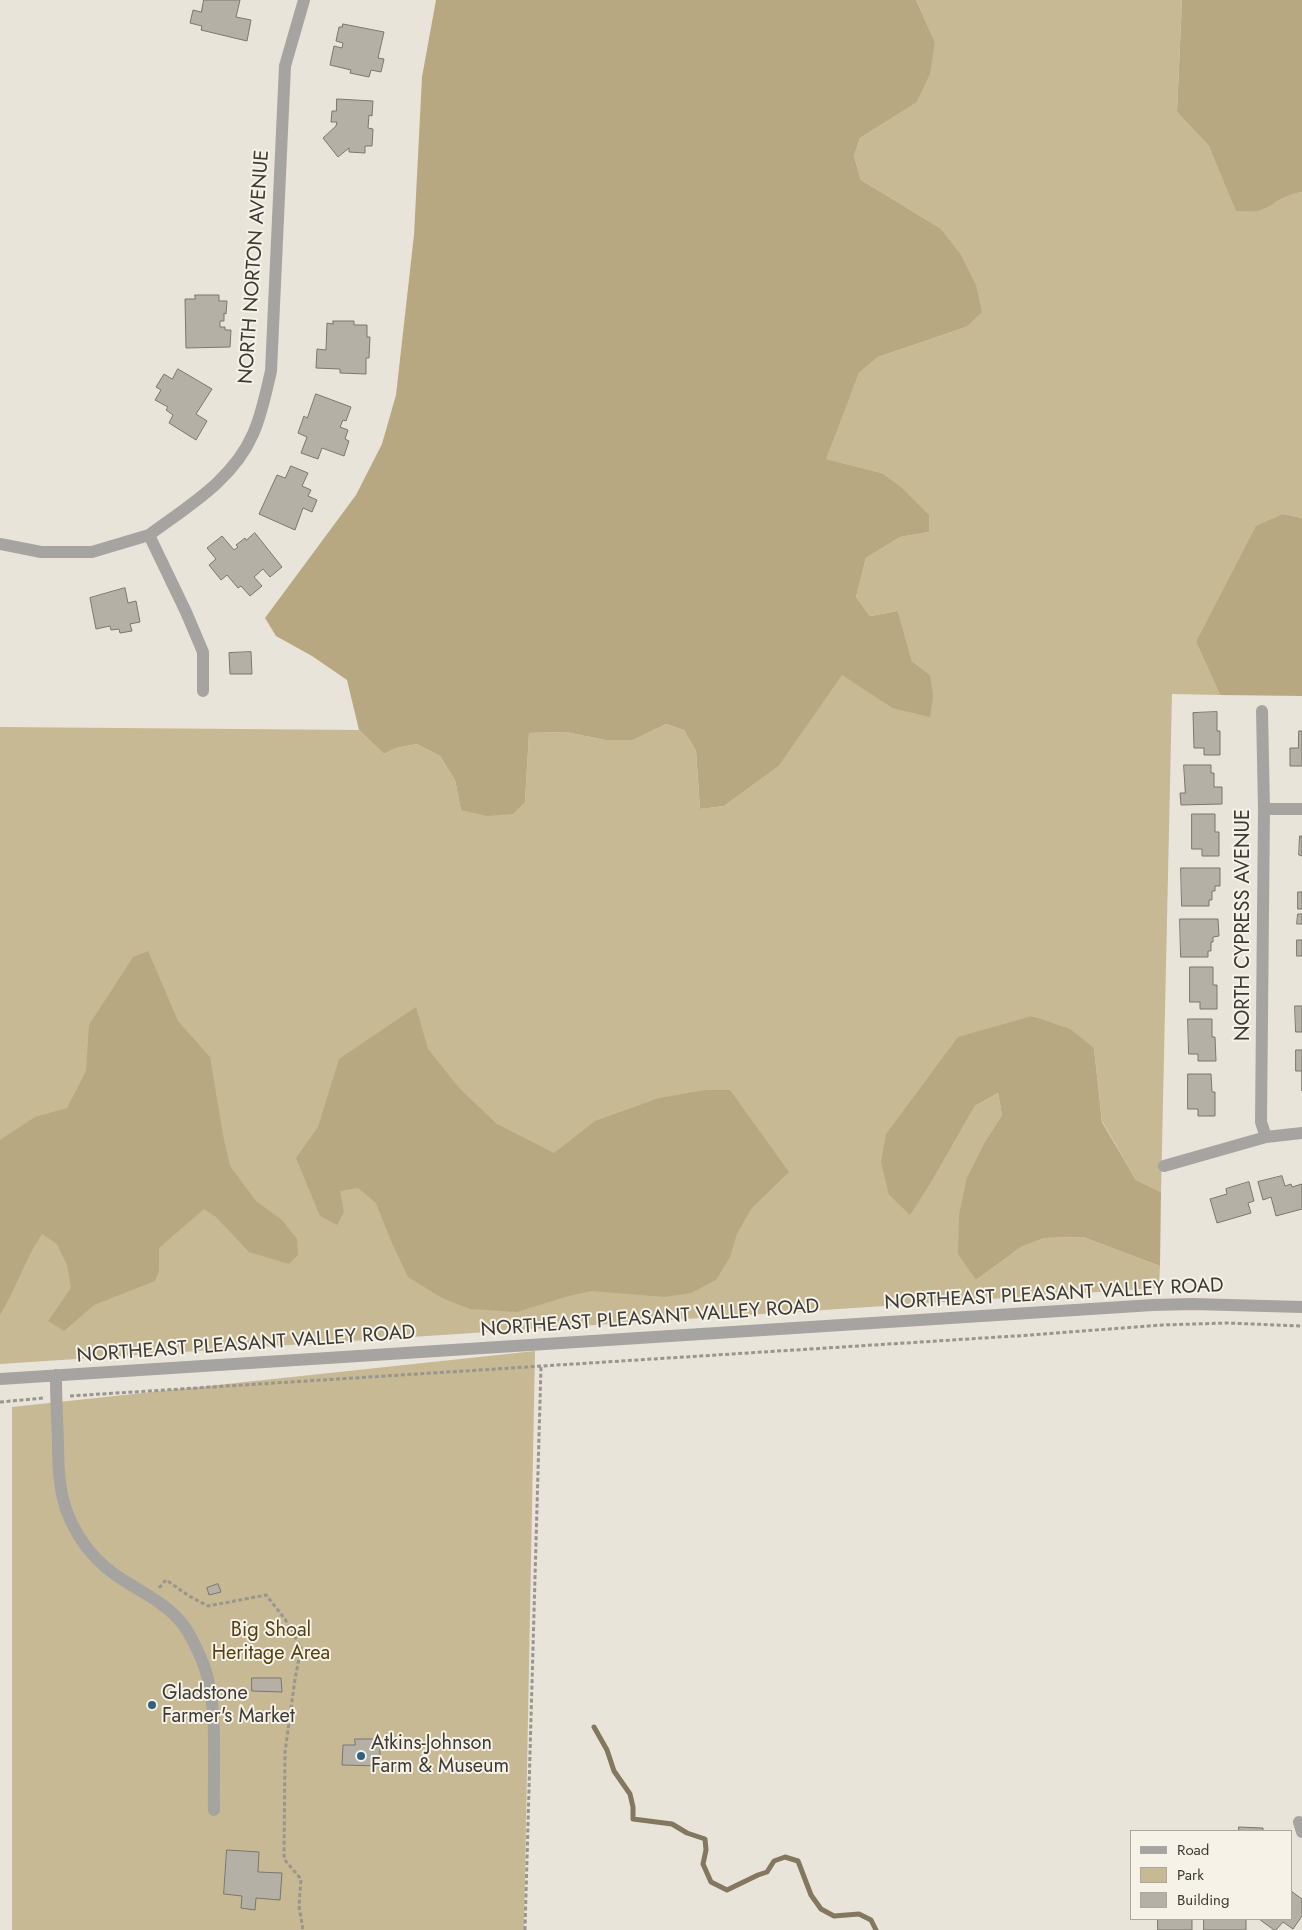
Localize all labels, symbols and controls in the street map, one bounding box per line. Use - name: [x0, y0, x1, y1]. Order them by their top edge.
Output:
- street label: NORTH NORTON AVENUE: [235, 149, 275, 385]
- street label: NORTH CYPRESS AVENUE: [1232, 809, 1256, 1041]
- street label: NORTHEAST PLEASANT VALLEY ROAD: [884, 1274, 1224, 1316]
- street label: NORTHEAST PLEASANT VALLEY ROAD: [480, 1295, 820, 1343]
- street label: NORTHEAST PLEASANT VALLEY ROAD: [76, 1321, 416, 1369]
- park label: Big Shoal Heritage Area: [212, 1619, 330, 1666]
- place label: Gladstone Farmer's Market: [162, 1682, 295, 1729]
- marker: Gladstone Farmer's Market: [146, 1699, 158, 1711]
- place label: Atkins-Johnson Farm & Museum: [371, 1732, 509, 1779]
- marker: Atkins-Johnson Farm & Museum: [355, 1750, 367, 1762]
- legend: [1130, 1830, 1292, 1920]
- text: Road: [1177, 1839, 1209, 1861]
- text: Park: [1177, 1864, 1204, 1886]
- text: Building: [1177, 1889, 1229, 1911]

